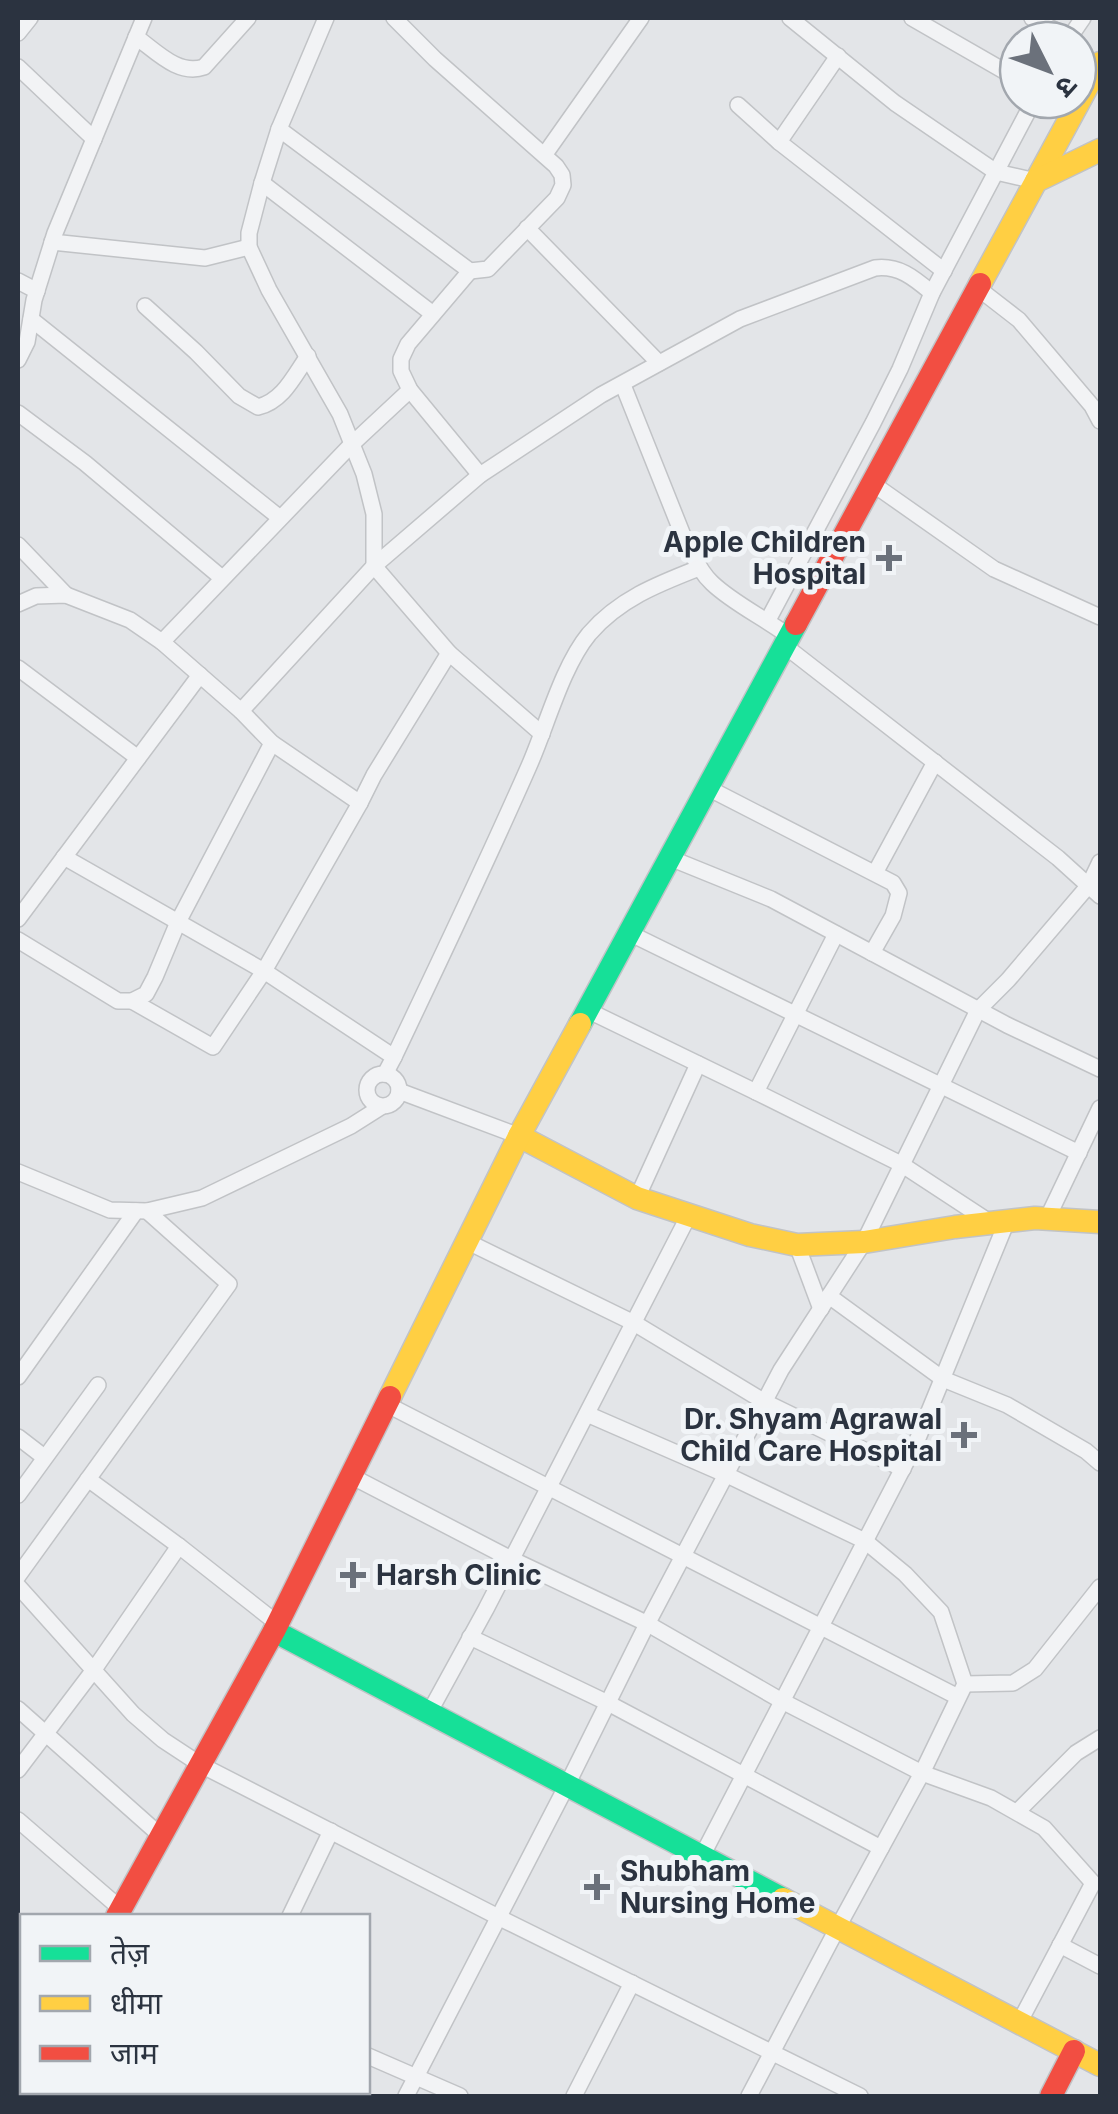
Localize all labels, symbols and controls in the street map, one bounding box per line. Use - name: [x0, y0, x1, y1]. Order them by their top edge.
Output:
- north arrow: [998, 20, 1098, 120]
- text: उ: [1048, 69, 1085, 105]
- place label: Apple Children Hospital: [663, 525, 866, 591]
- marker: Apple Children Hospital: [876, 545, 902, 571]
- place label: Dr. Shyam Agrawal Child Care Hospital: [680, 1402, 942, 1468]
- marker: Dr. Shyam Agrawal Child Care Hospital: [951, 1422, 977, 1448]
- place label: Harsh Clinic: [376, 1558, 542, 1592]
- marker: Harsh Clinic: [340, 1562, 366, 1588]
- place label: Shubham Nursing Home: [620, 1854, 816, 1920]
- marker: Shubham Nursing Home: [584, 1874, 610, 1900]
- legend: [20, 1914, 370, 2094]
- text: तेज़: [110, 1935, 150, 1971]
- text: धीमा: [110, 1985, 163, 2021]
- text: जाम: [110, 2035, 159, 2071]

